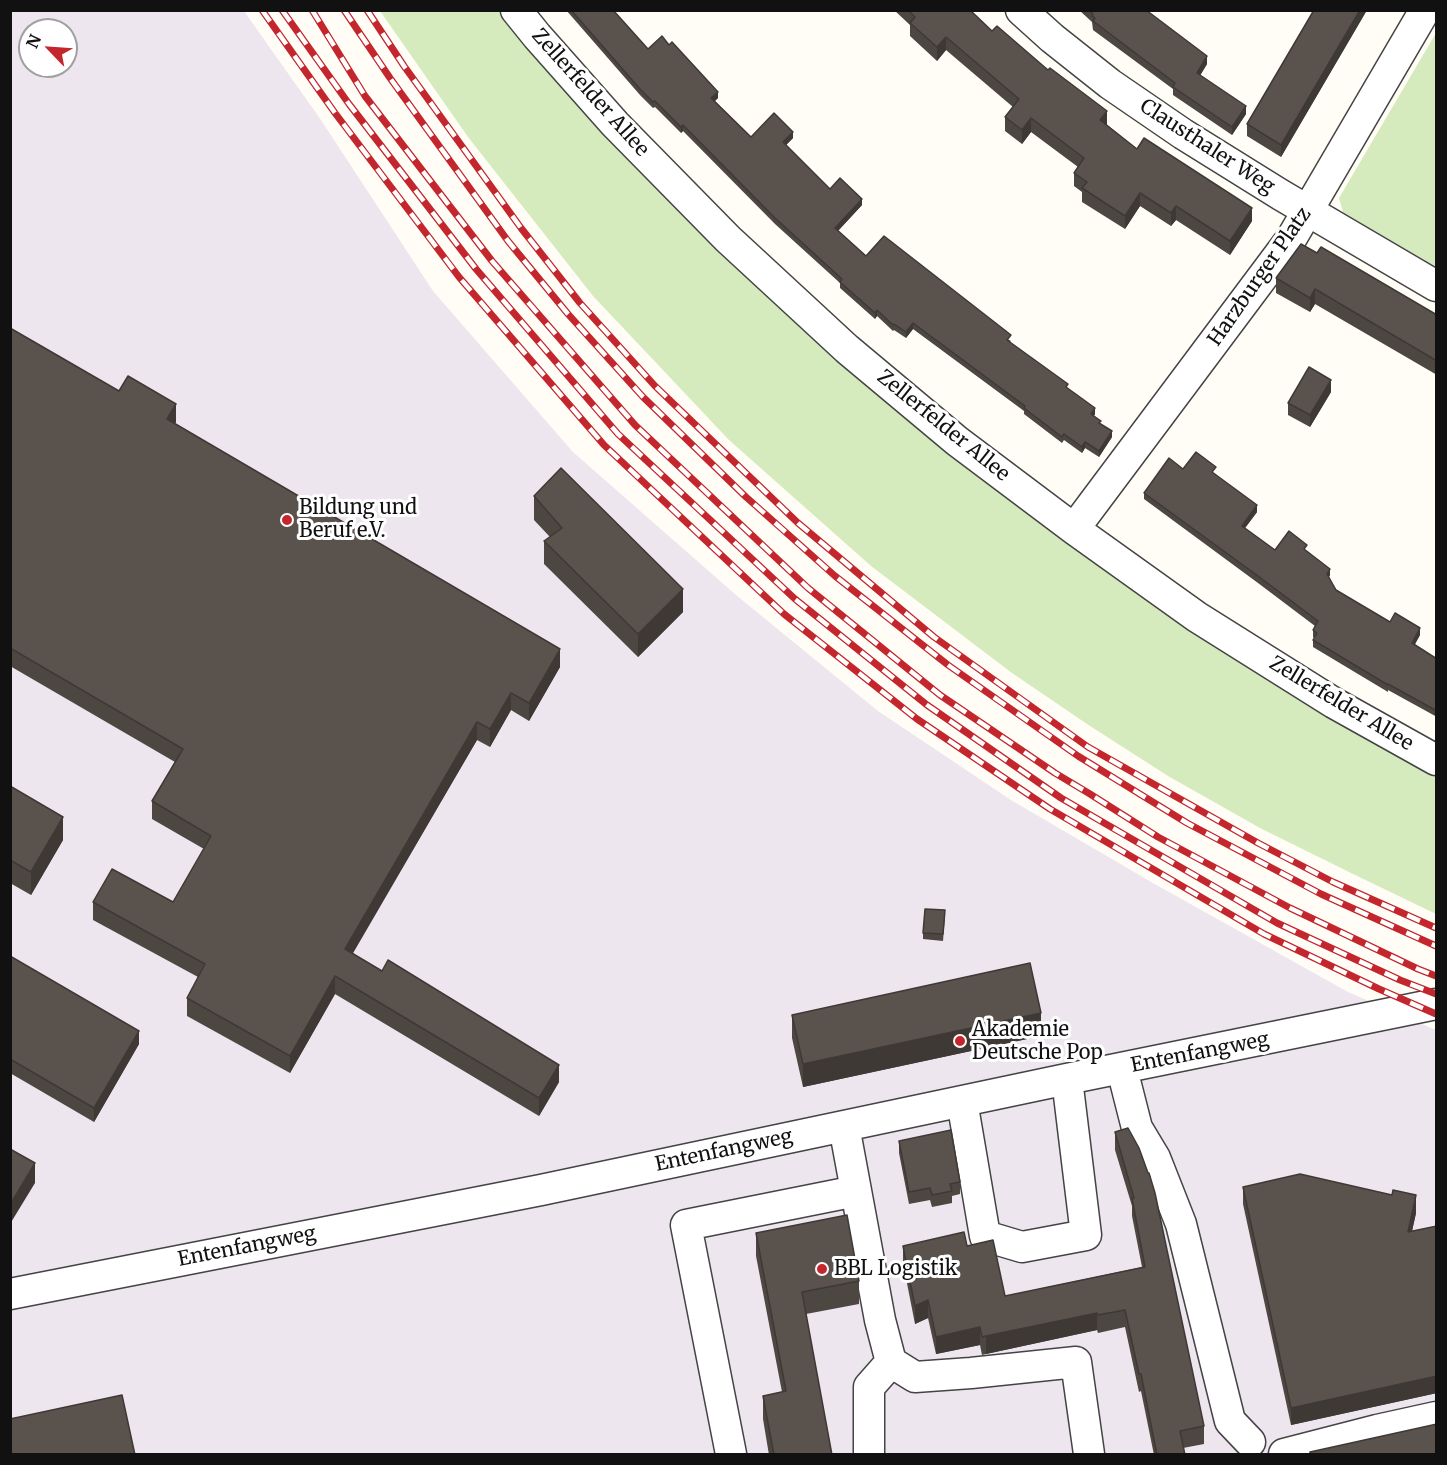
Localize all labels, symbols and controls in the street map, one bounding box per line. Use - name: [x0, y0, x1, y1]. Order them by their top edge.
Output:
- north arrow: [18, 18, 78, 78]
- street label: Zellerfelder Allee: [526, 24, 654, 162]
- text: N: [22, 31, 45, 51]
- street label: Clausthaler Weg: [1135, 95, 1279, 199]
- street label: Harzburger Platz: [1203, 203, 1317, 351]
- street label: Zellerfelder Allee: [872, 365, 1014, 487]
- place label: Bildung und Beruf e.V.: [299, 496, 417, 543]
- marker: Bildung und Beruf e.V.: [280, 513, 294, 527]
- street label: Zellerfelder Allee: [1265, 652, 1417, 756]
- place label: Akademie Deutsche Pop: [972, 1018, 1103, 1065]
- street label: Entenfangweg: [1129, 1028, 1271, 1078]
- marker: Akademie Deutsche Pop: [953, 1034, 967, 1048]
- street label: Entenfangweg: [653, 1125, 795, 1177]
- street label: Entenfangweg: [176, 1222, 318, 1272]
- place label: BBL Logistik: [834, 1257, 958, 1281]
- marker: BBL Logistik: [815, 1262, 829, 1276]

